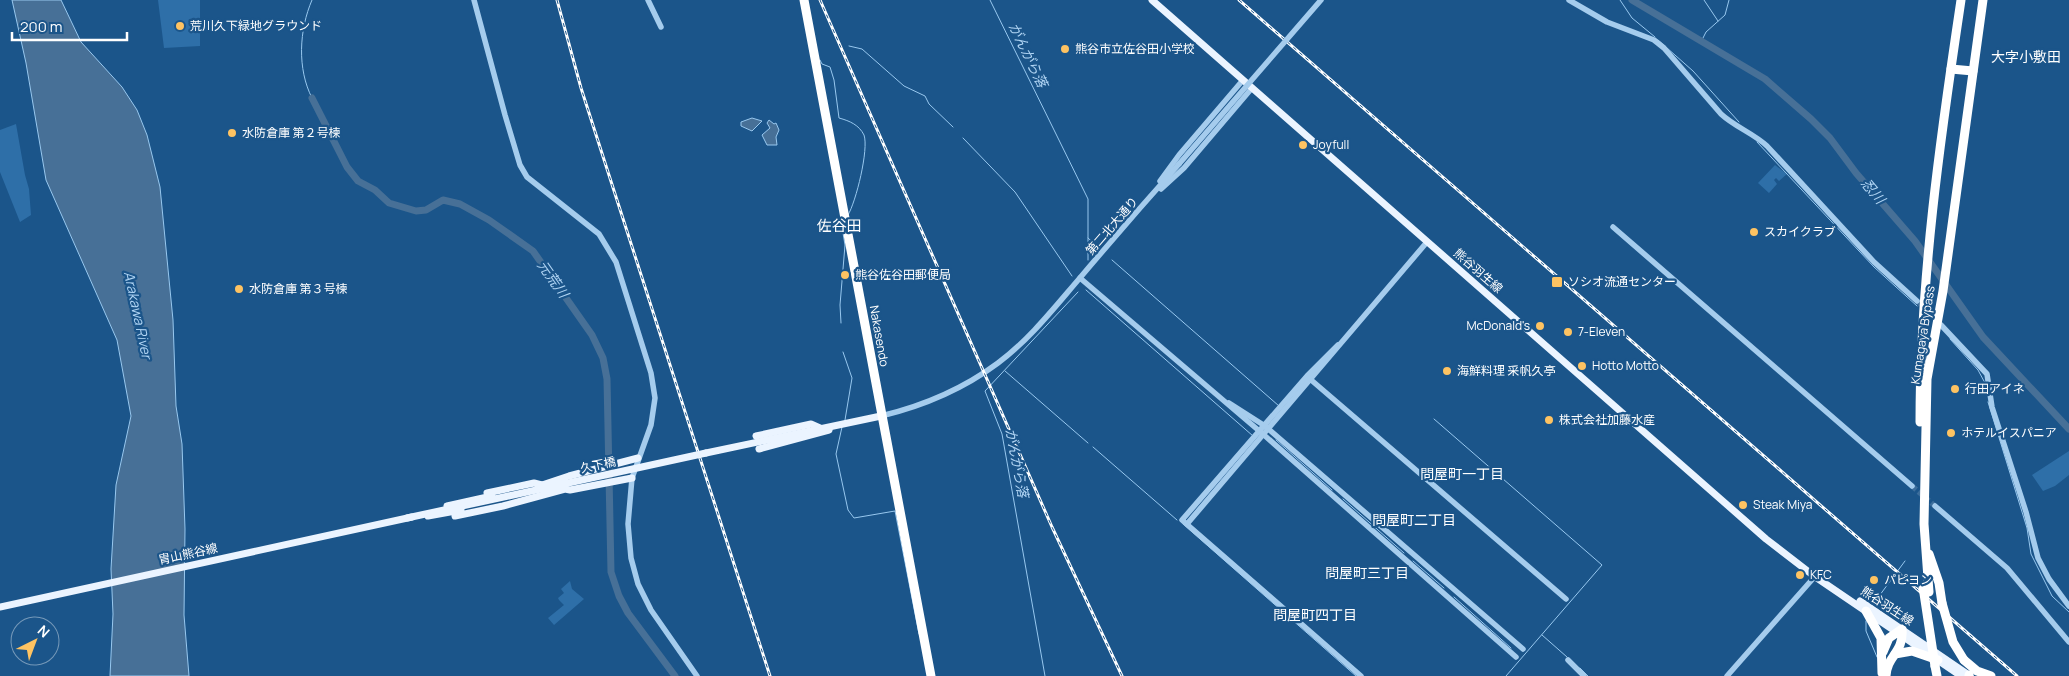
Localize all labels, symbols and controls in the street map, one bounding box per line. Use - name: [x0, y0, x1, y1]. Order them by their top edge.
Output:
- scale bar: [12, 10, 128, 42]
- text: 200 m: [20, 16, 63, 37]
- place label: 荒川久下緑地グラウンド: [190, 17, 322, 34]
- water label: がんがら落: [1005, 19, 1053, 92]
- marker: 荒川久下緑地グラウンド: [174, 20, 186, 32]
- place label: 熊谷市立佐谷田小学校: [1075, 40, 1195, 57]
- marker: 熊谷市立佐谷田小学校: [1059, 43, 1071, 55]
- district label: 大字小敷田: [1991, 47, 2061, 66]
- place label: 水防倉庫 第２号楝: [242, 124, 340, 141]
- marker: 水防倉庫 第２号楝: [226, 127, 238, 139]
- place label: Joyfull: [1313, 136, 1349, 153]
- marker: Joyfull: [1297, 139, 1309, 151]
- water label: 忍川: [1857, 174, 1891, 209]
- street label: 第二北大通り: [1082, 193, 1142, 258]
- district label: 佐谷田: [816, 215, 862, 236]
- place label: スカイクラブ: [1764, 223, 1836, 240]
- marker: スカイクラブ: [1748, 226, 1760, 238]
- street label: 熊谷羽生線: [1450, 245, 1507, 297]
- water label: 元荒川: [534, 256, 574, 303]
- place label: 熊谷佐谷田郵便局: [855, 266, 951, 283]
- water label: Arakawa River: [120, 269, 157, 362]
- marker: 熊谷佐谷田郵便局: [839, 269, 851, 281]
- place label: ソシオ流通センター: [1568, 273, 1676, 290]
- marker: ソシオ流通センター: [1550, 275, 1564, 289]
- place label: 水防倉庫 第３号楝: [249, 280, 347, 297]
- marker: 水防倉庫 第３号楝: [233, 283, 245, 295]
- street label: Kumagaya Bypass: [1906, 285, 1939, 385]
- street label: Nakasendo: [866, 304, 893, 368]
- place label: McDonald's: [1467, 317, 1530, 334]
- marker: McDonald's: [1534, 320, 1546, 332]
- place label: 7-Eleven: [1578, 323, 1625, 340]
- marker: 7-Eleven: [1562, 326, 1574, 338]
- place label: Hotto Motto: [1592, 357, 1659, 374]
- marker: Hotto Motto: [1576, 360, 1588, 372]
- place label: 海鮮料理 采帆久亭: [1457, 362, 1555, 379]
- marker: 海鮮料理 采帆久亭: [1441, 365, 1453, 377]
- place label: 行田アイネ: [1965, 380, 2024, 397]
- marker: 行田アイネ: [1949, 383, 1961, 395]
- place label: 株式会社加藤水産: [1559, 411, 1655, 428]
- marker: 株式会社加藤水産: [1543, 414, 1555, 426]
- place label: ホテルイスパニア: [1961, 424, 2057, 441]
- water label: がんがら落: [1001, 427, 1034, 501]
- marker: ホテルイスパニア: [1945, 427, 1957, 439]
- street label: 久下橋: [579, 452, 617, 477]
- district label: 問屋町一丁目: [1420, 464, 1504, 483]
- place label: Steak Miya: [1753, 496, 1813, 513]
- marker: Steak Miya: [1737, 499, 1749, 511]
- district label: 問屋町二丁目: [1372, 510, 1456, 529]
- street label: 胄山熊谷線: [157, 539, 219, 568]
- district label: 問屋町三丁目: [1325, 563, 1409, 582]
- place label: KFC: [1810, 566, 1832, 583]
- marker: KFC: [1794, 569, 1806, 581]
- place label: パピヨン: [1884, 571, 1932, 588]
- marker: パピヨン: [1868, 574, 1880, 586]
- street label: 熊谷羽生線: [1857, 582, 1917, 629]
- district label: 問屋町四丁目: [1273, 605, 1357, 624]
- north arrow: [10, 616, 60, 666]
- text: N: [34, 621, 54, 641]

